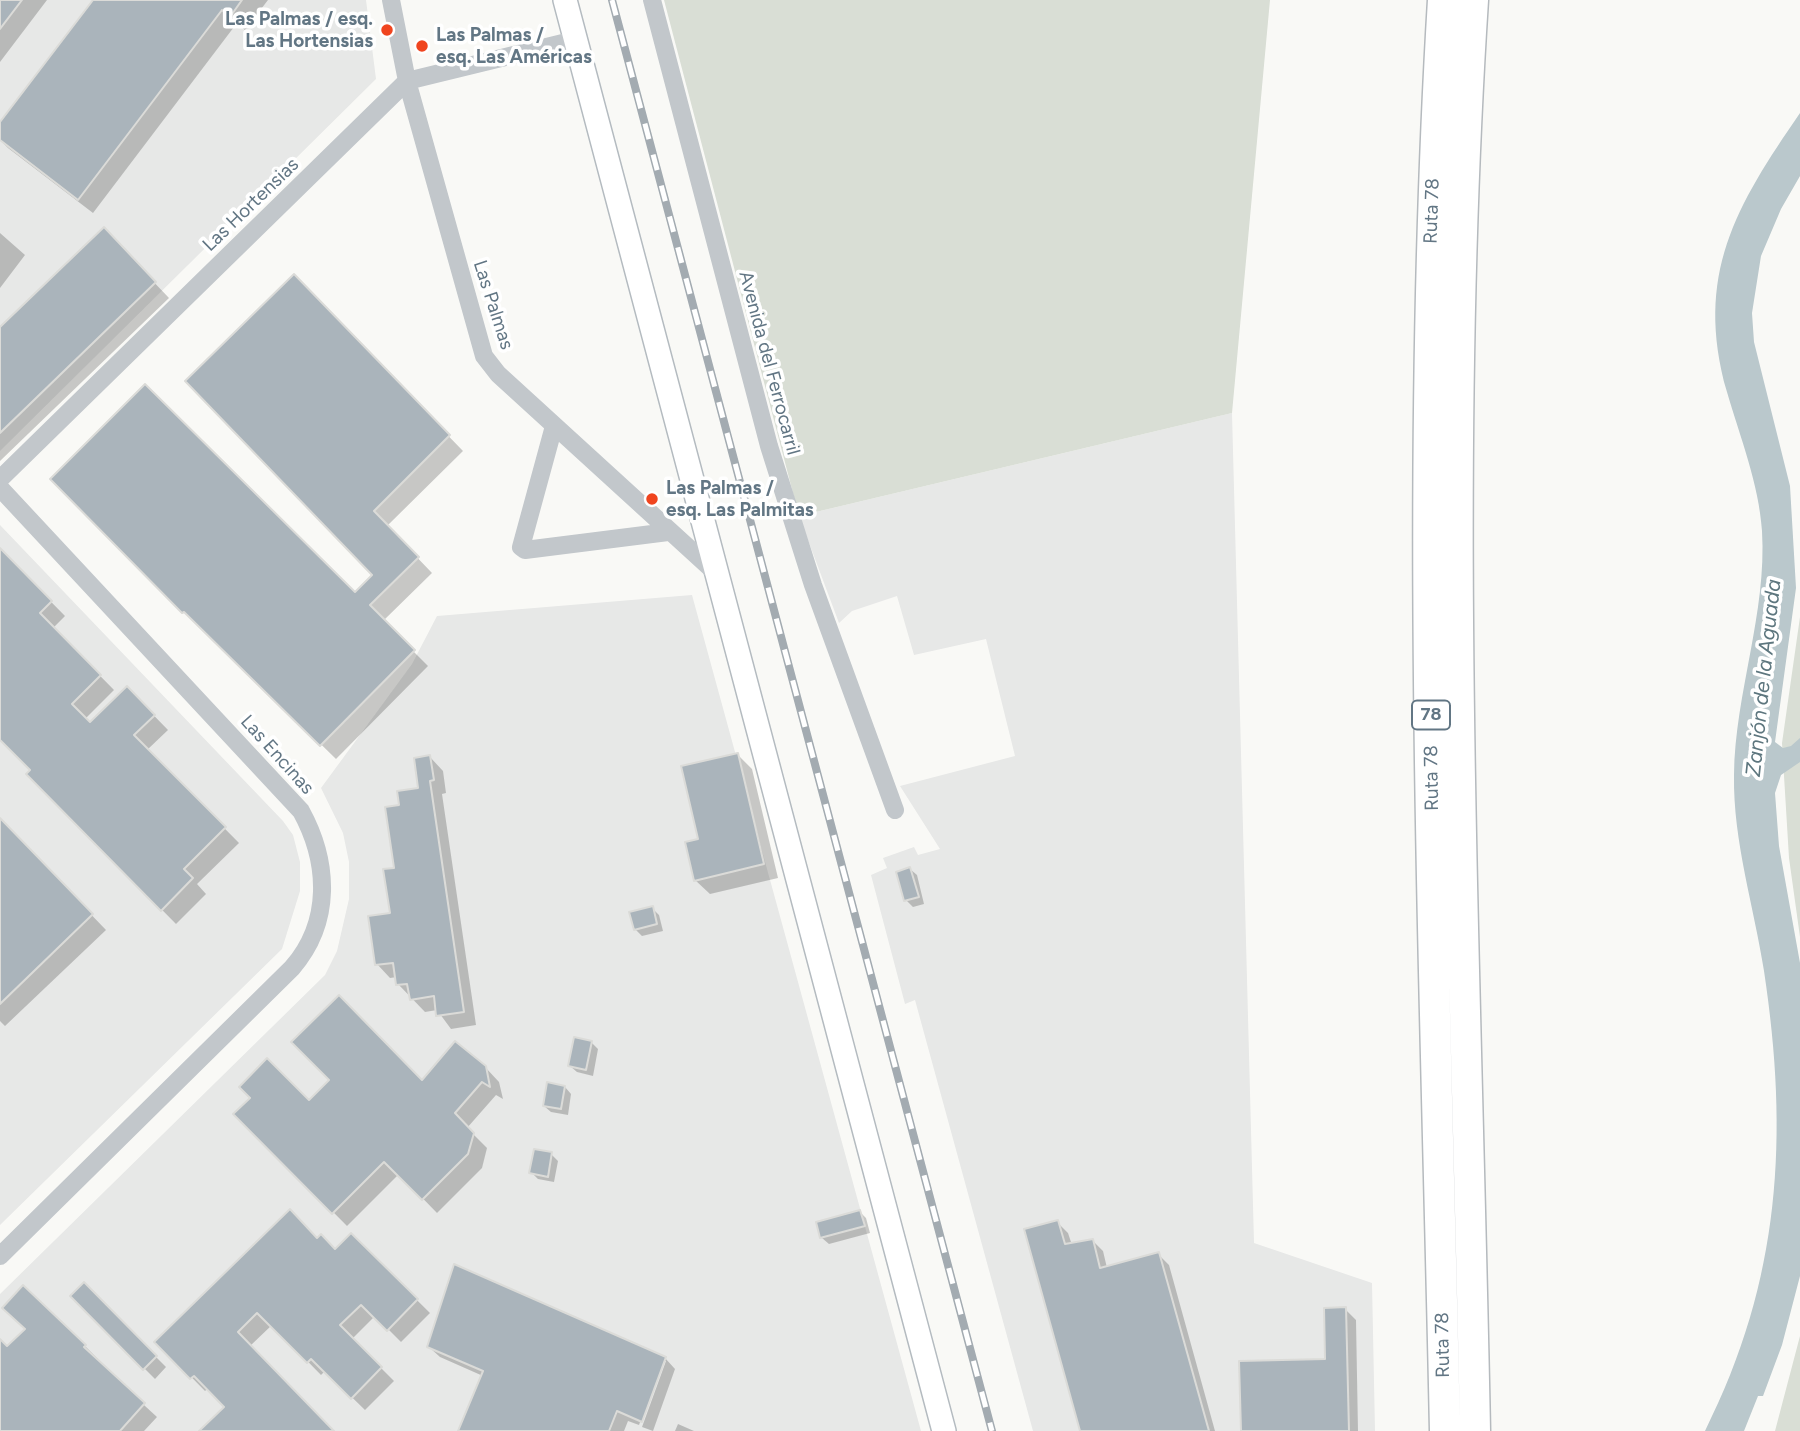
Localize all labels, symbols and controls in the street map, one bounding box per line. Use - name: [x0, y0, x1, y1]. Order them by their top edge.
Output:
- place label: Las Palmas / esq. Las Hortensias: [225, 8, 373, 52]
- marker: Las Palmas / esq. Las Hortensias: [379, 22, 395, 38]
- place label: Las Palmas / esq. Las Américas: [436, 24, 592, 68]
- marker: Las Palmas / esq. Las Américas: [414, 38, 430, 54]
- street label: Las Hortensias: [198, 153, 304, 257]
- street label: Ruta 78: [1419, 178, 1445, 244]
- street label: Las Palmas: [468, 257, 518, 353]
- street label: Avenida del Ferrocarril: [733, 269, 805, 457]
- place label: Las Palmas / esq. Las Palmitas: [666, 477, 814, 521]
- marker: Las Palmas / esq. Las Palmitas: [644, 491, 660, 507]
- water label: Zanjón de la Aguada: [1741, 578, 1787, 778]
- road number: 78: [1412, 700, 1450, 730]
- street label: Las Encinas: [235, 711, 319, 799]
- street label: Ruta 78: [1420, 745, 1444, 811]
- street label: Ruta 78: [1431, 1312, 1455, 1378]

